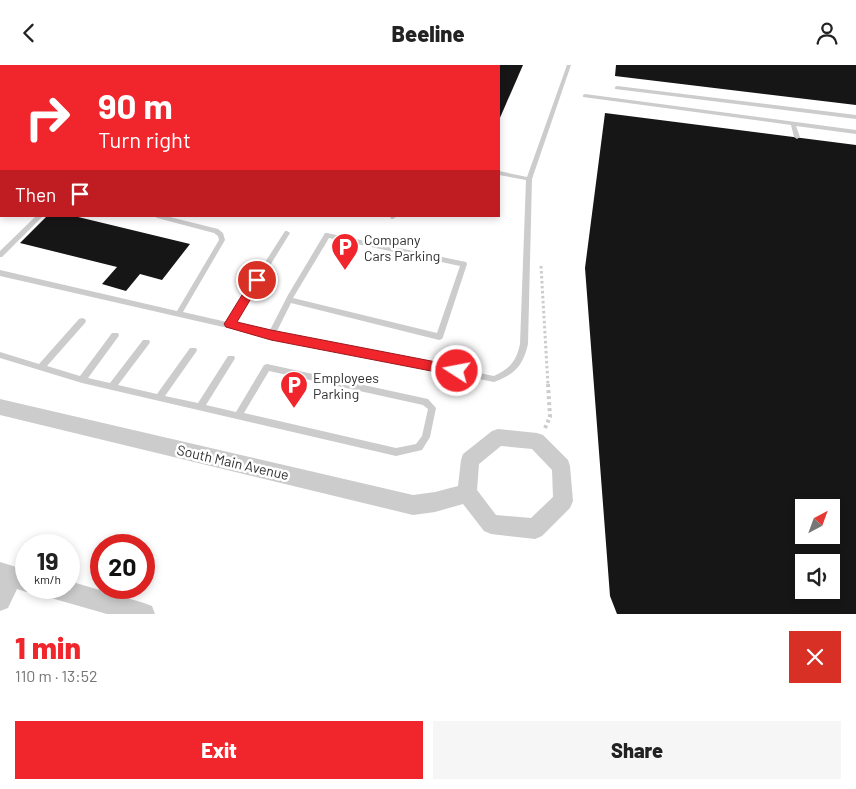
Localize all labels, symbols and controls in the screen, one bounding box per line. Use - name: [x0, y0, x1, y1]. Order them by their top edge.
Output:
- icon: back: [15, 19, 43, 47]
- icon: person: [813, 19, 841, 47]
- text: Beeline: [391, 20, 465, 46]
- text: 90 m: [98, 84, 173, 126]
- icon: right: [15, 85, 80, 150]
- text: Turn right: [98, 126, 191, 152]
- icon: arrive: [66, 180, 94, 208]
- text: Then: [15, 183, 56, 206]
- place label: Company Cars Parking: [364, 231, 440, 264]
- parking icon: Company Cars Parking: [330, 232, 360, 271]
- pin: [236, 259, 278, 301]
- icon: arrive: [243, 266, 271, 294]
- position arrow: [430, 344, 482, 396]
- place label: Employees Parking: [313, 369, 379, 402]
- parking icon: Employees Parking: [279, 370, 309, 409]
- street label: South Main Avenue: [175, 441, 291, 483]
- north arrow: [795, 499, 840, 544]
- map controls: [795, 499, 840, 599]
- speed limit sign: 20: [90, 534, 155, 599]
- text: 19: [36, 545, 59, 575]
- button: sound: [795, 554, 840, 599]
- text: km/h: [34, 572, 61, 586]
- text: 1 min: [15, 629, 81, 665]
- button: close: [789, 631, 841, 683]
- text: 110 m · 13:52: [15, 666, 98, 685]
- button: Exit: [15, 721, 423, 779]
- button: Share: [433, 721, 841, 779]

